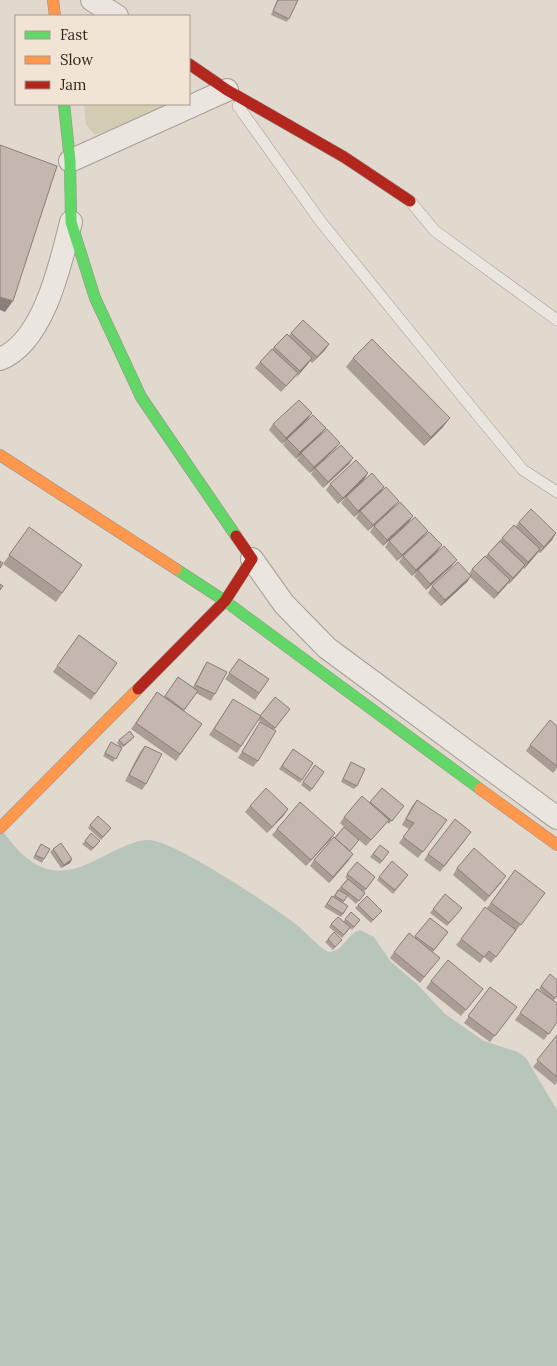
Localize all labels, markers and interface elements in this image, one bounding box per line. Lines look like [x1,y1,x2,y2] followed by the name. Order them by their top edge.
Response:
[15,15,190,105] legend
[60,25,88,44] text: Fast
[60,50,93,69] text: Slow
[59,75,87,94] text: Jam

